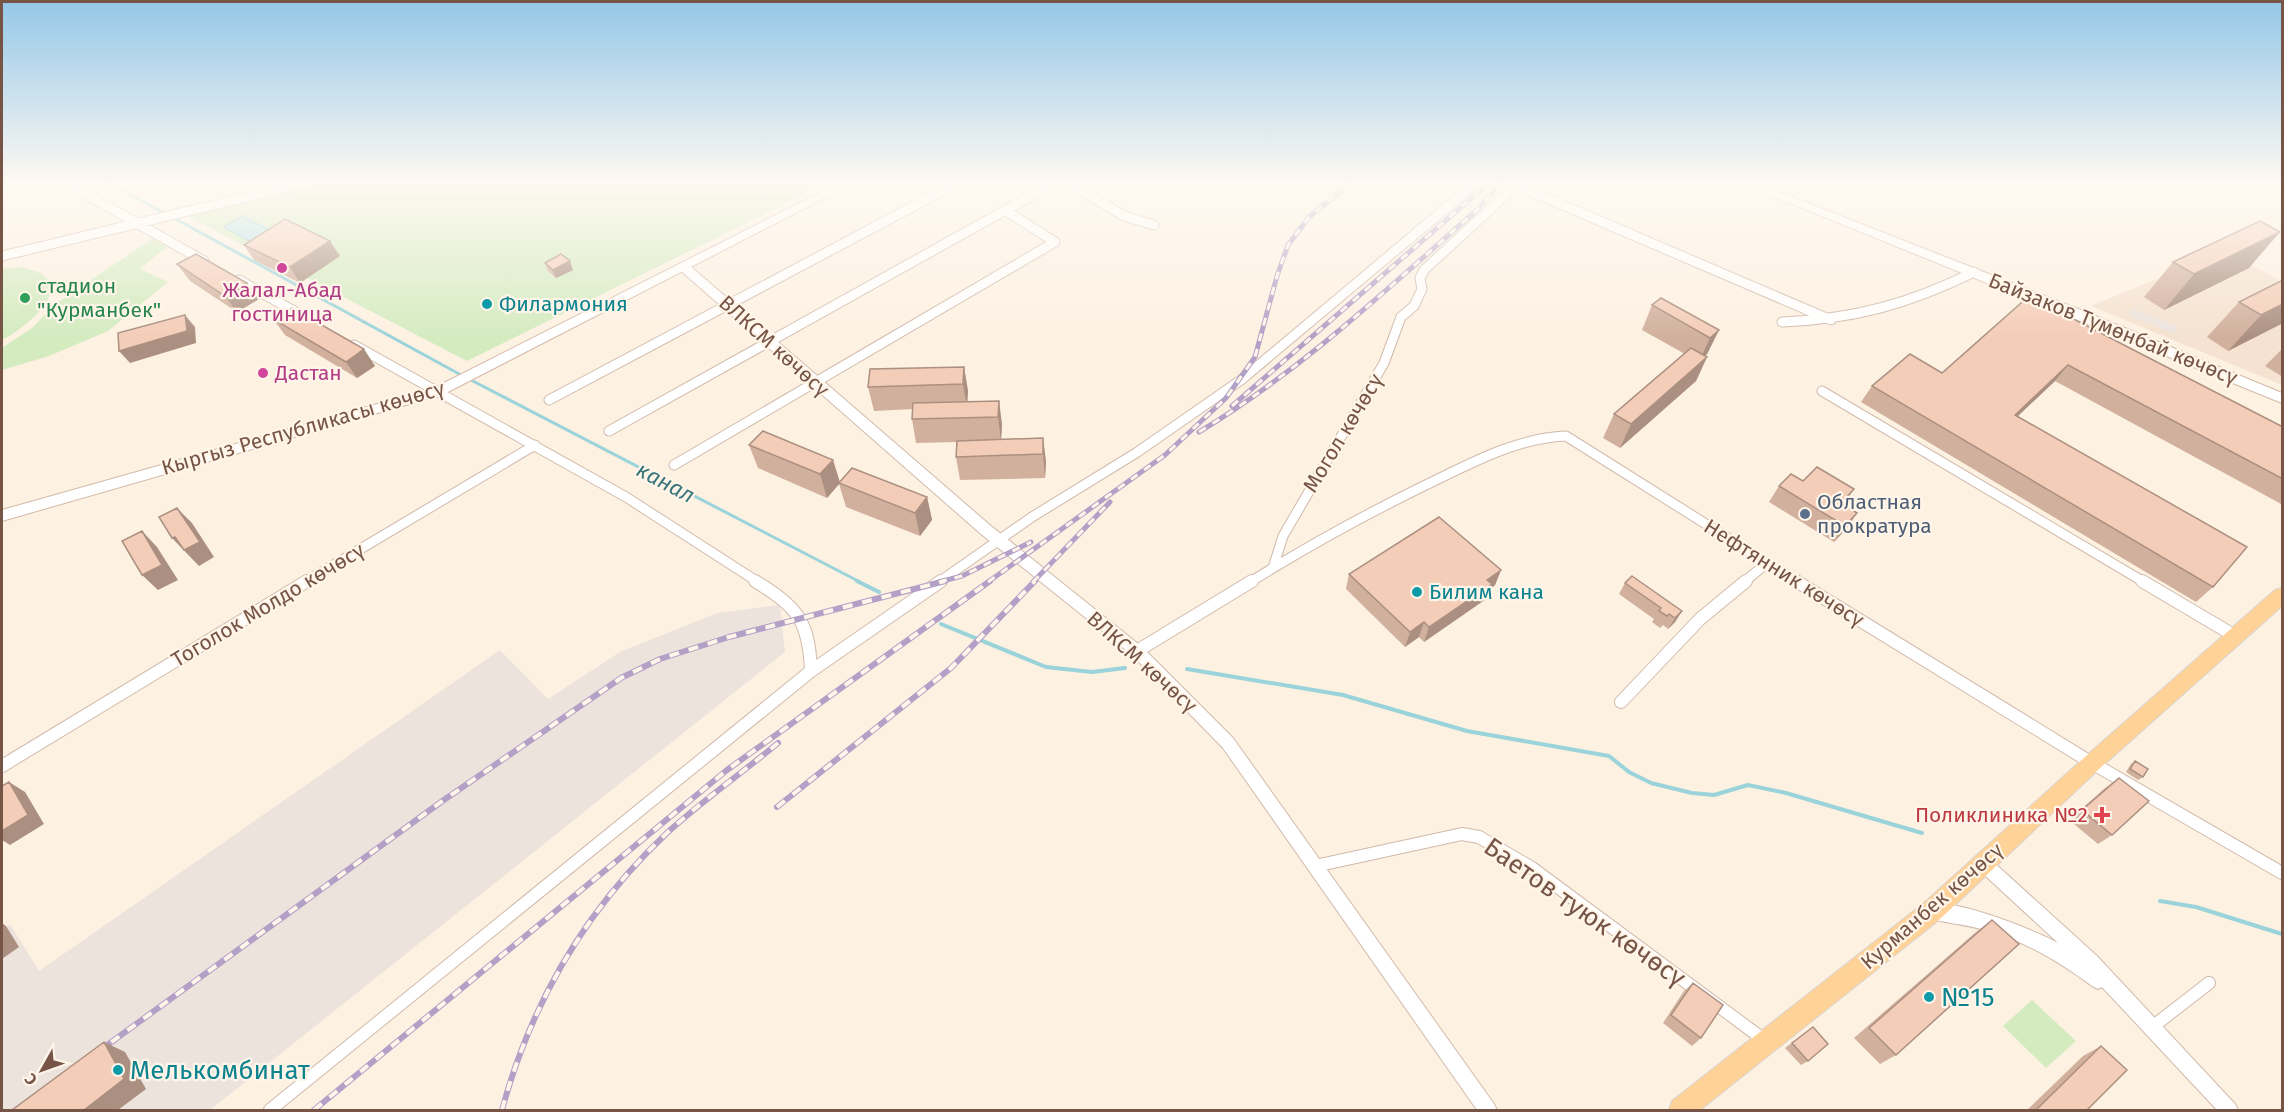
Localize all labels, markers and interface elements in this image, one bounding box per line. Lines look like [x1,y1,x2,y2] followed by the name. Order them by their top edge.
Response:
[275,261,289,275] marker: Жалал-Абад гостиница
[1985,267,2242,391] street label: Байзаков Түмөнбай көчөсү
[37,273,161,323] place label: стадион "Курманбек"
[222,277,342,327] place label: Жалал-Абад гостиница
[713,290,835,403] street label: ВЛКСМ көчөсү
[18,291,32,305] marker: стадион "Курманбек"
[499,291,628,317] place label: Филармония
[480,297,494,311] marker: Филармония
[274,360,342,386] place label: Дастан
[256,366,270,380] marker: Дастан
[1297,368,1389,497] street label: Могол көчөсү
[158,375,448,481] street label: Кыргыз Республикасы көчөсү
[632,456,699,509] water label: канал
[1817,489,1932,539] place label: Областная прократура
[1798,507,1812,521] marker: Областная прократура
[1699,513,1870,633] street label: Нефтянник көчөсү
[167,537,370,673] street label: Тоголок Молдо көчөсү
[1429,579,1544,605] place label: Билим кана
[1410,585,1424,599] marker: Билим кана
[1081,606,1203,719] street label: ВЛКСМ көчөсү
[1915,802,2088,828] place label: Поликлиника №2
[2093,806,2111,824] marker: Поликлиника №2
[1478,831,1692,994] street label: Баетов туюк көчөсү
[1855,837,2009,975] street label: Курманбек көчөсү
[1941,982,1994,1013] place label: №15
[1922,990,1936,1004] marker: №15
[12,1040,72,1100] north arrow
[130,1055,310,1086] place label: Мелькомбинат
[111,1063,125,1077] marker: Мелькомбинат
[20,1069,41,1089] text: С

